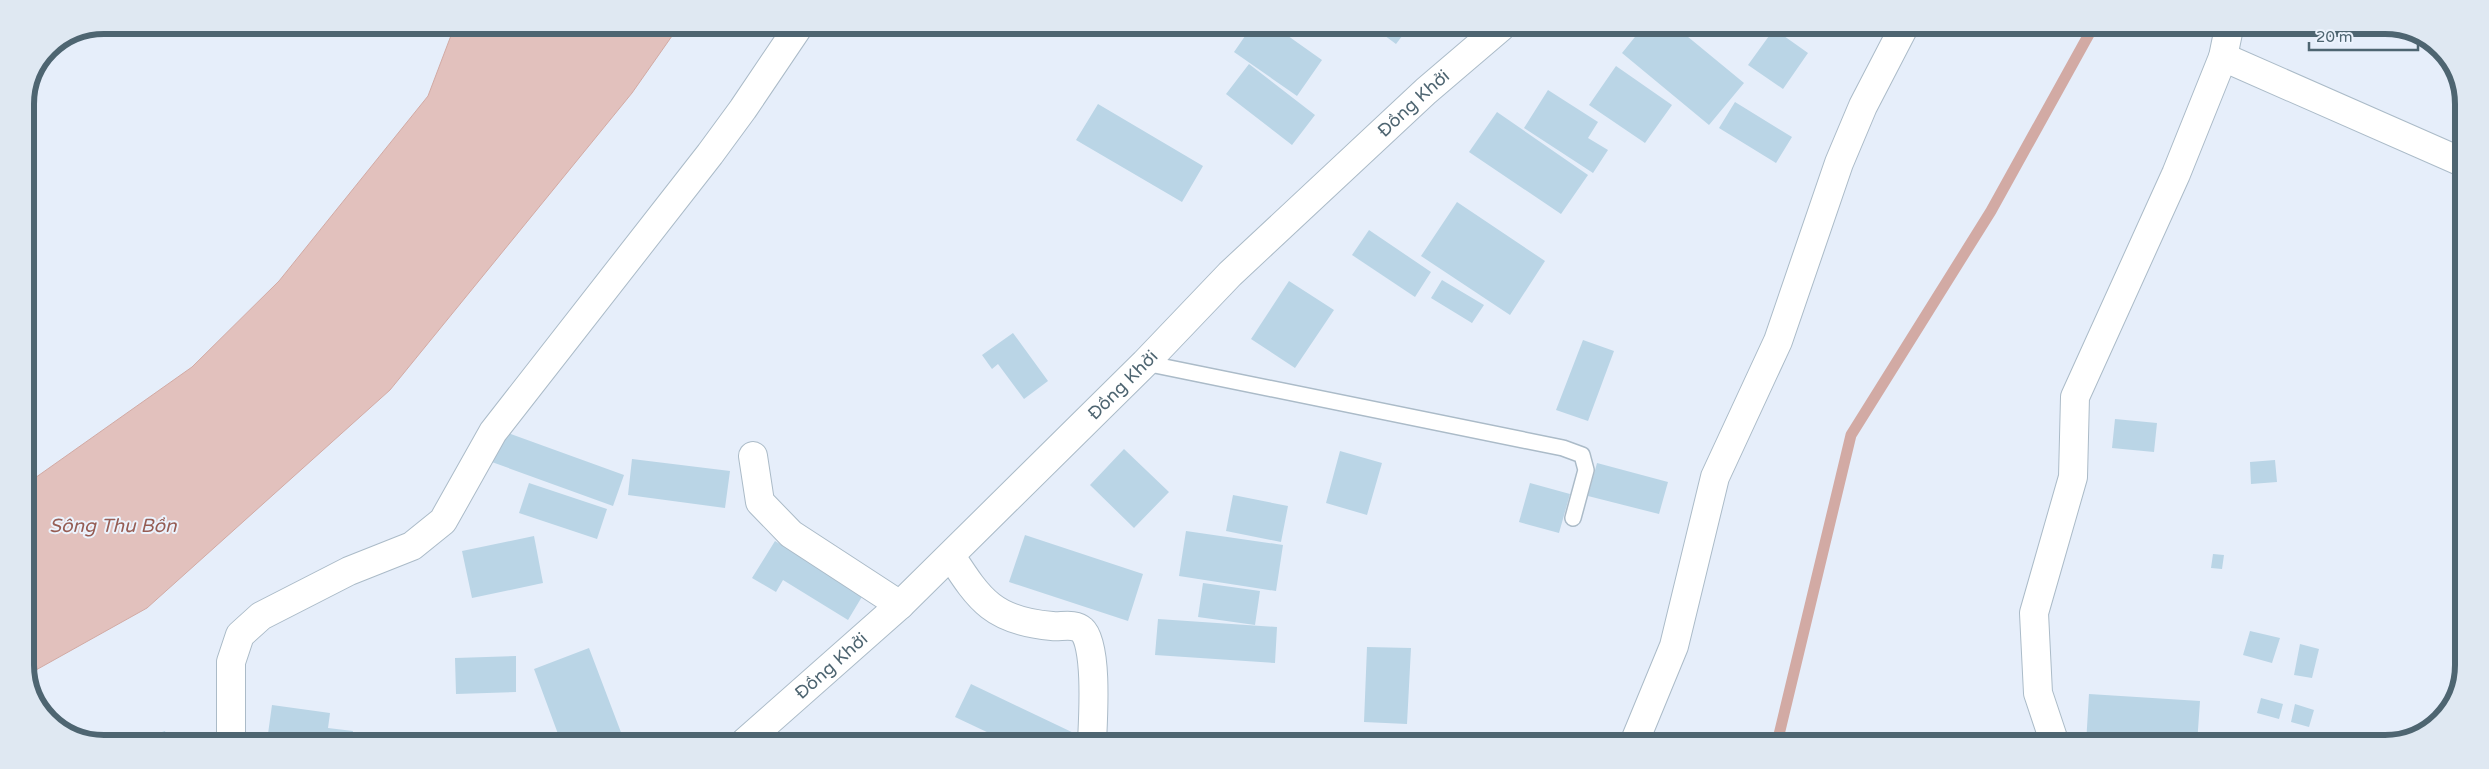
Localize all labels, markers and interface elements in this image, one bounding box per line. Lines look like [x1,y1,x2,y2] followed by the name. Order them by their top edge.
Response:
[2309,20,2418,52] scale bar
[2316,28,2353,46] text: 20 m
[1373,65,1454,142] street label: Đồng Khởi
[1083,346,1162,424] street label: Đồng Khởi
[49,515,177,537] water label: Sông Thu Bồn
[790,628,872,704] street label: Đồng Khởi

